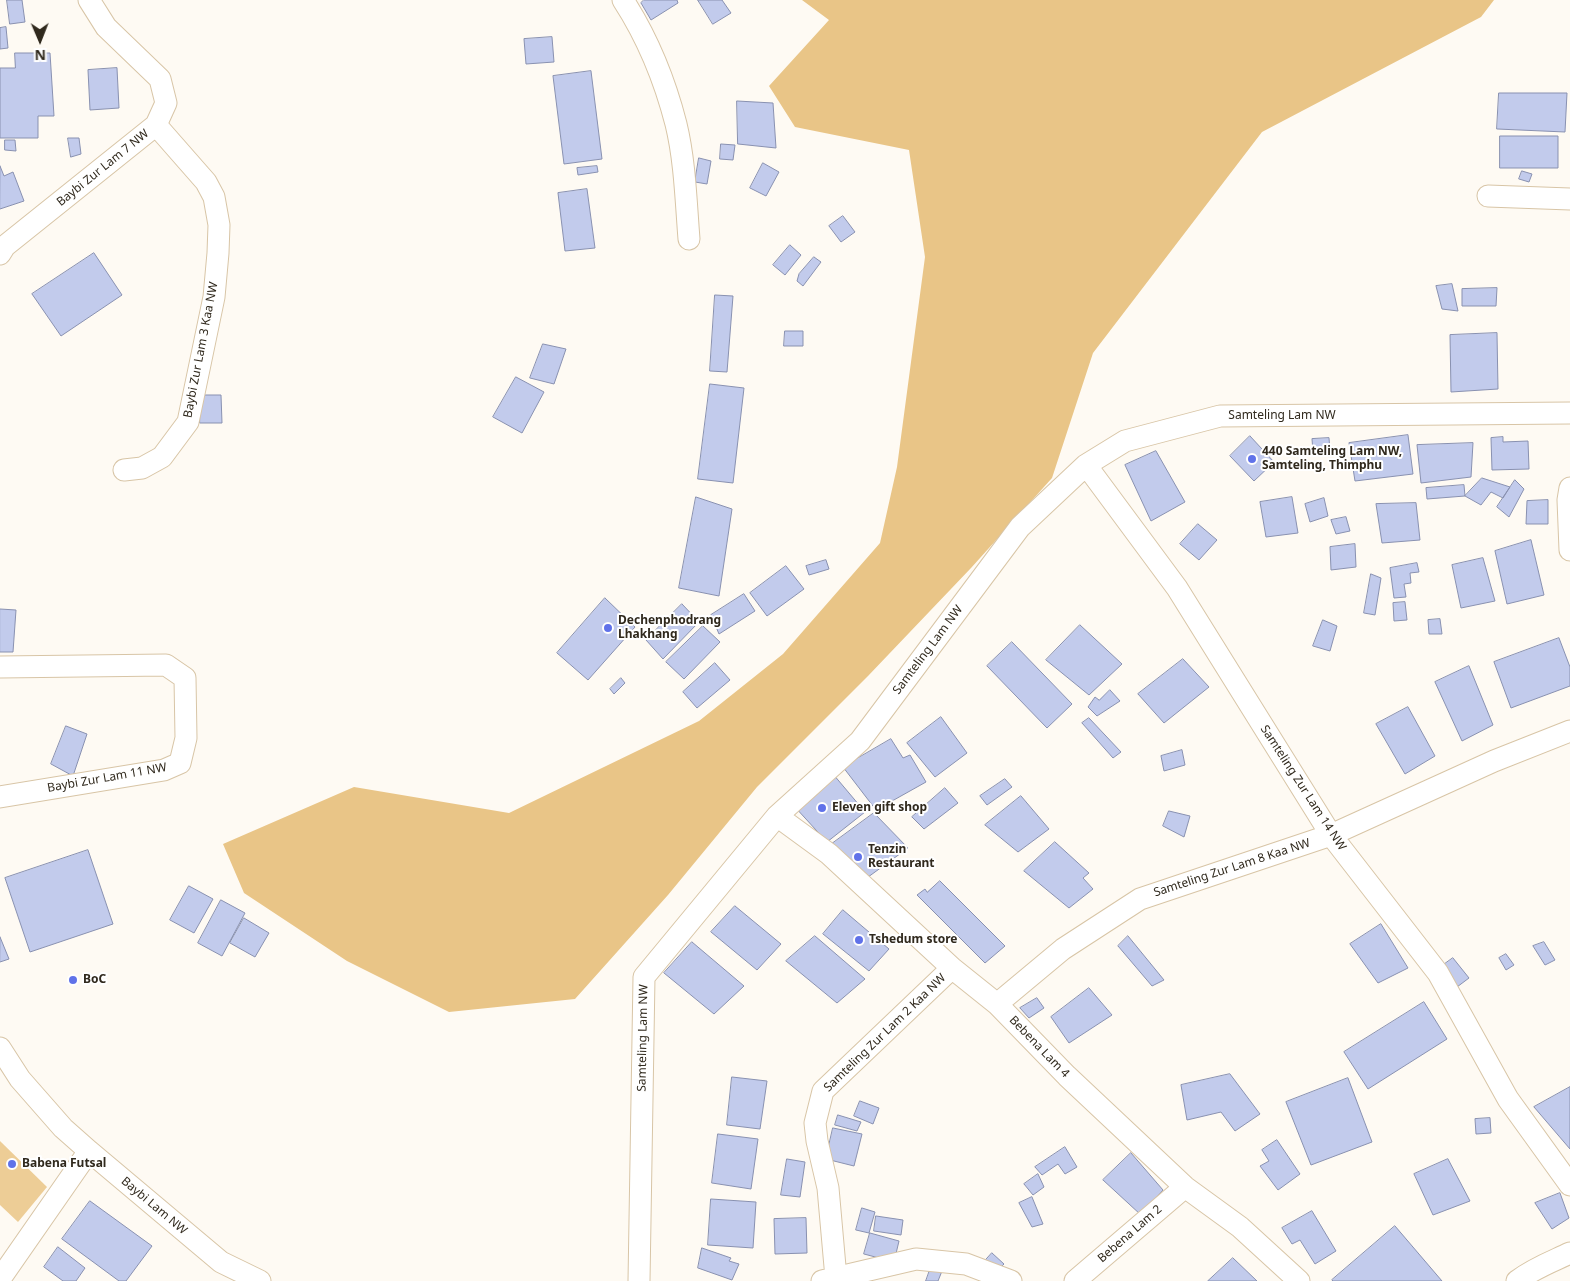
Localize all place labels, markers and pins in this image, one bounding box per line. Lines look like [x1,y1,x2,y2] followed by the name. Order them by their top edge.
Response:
[1262,445,1402,473] place label: 440 Samteling Lam NW, Samteling, Thimphu
[1246,453,1258,465] marker: 440 Samteling Lam NW, Samteling, Thimphu
[618,614,721,642] place label: Dechenphodrang Lhakhang
[602,622,614,634] marker: Dechenphodrang Lhakhang
[832,801,927,815] place label: Eleven gift shop
[816,802,828,814] marker: Eleven gift shop
[868,843,935,871] place label: Tenzin Restaurant
[852,851,864,863] marker: Tenzin Restaurant
[869,933,957,947] place label: Tshedum store
[853,934,865,946] marker: Tshedum store
[83,973,106,987] place label: BoC
[67,974,79,986] marker: BoC
[22,1157,106,1171] place label: Babena Futsal
[6,1158,18,1170] marker: Babena Futsal

